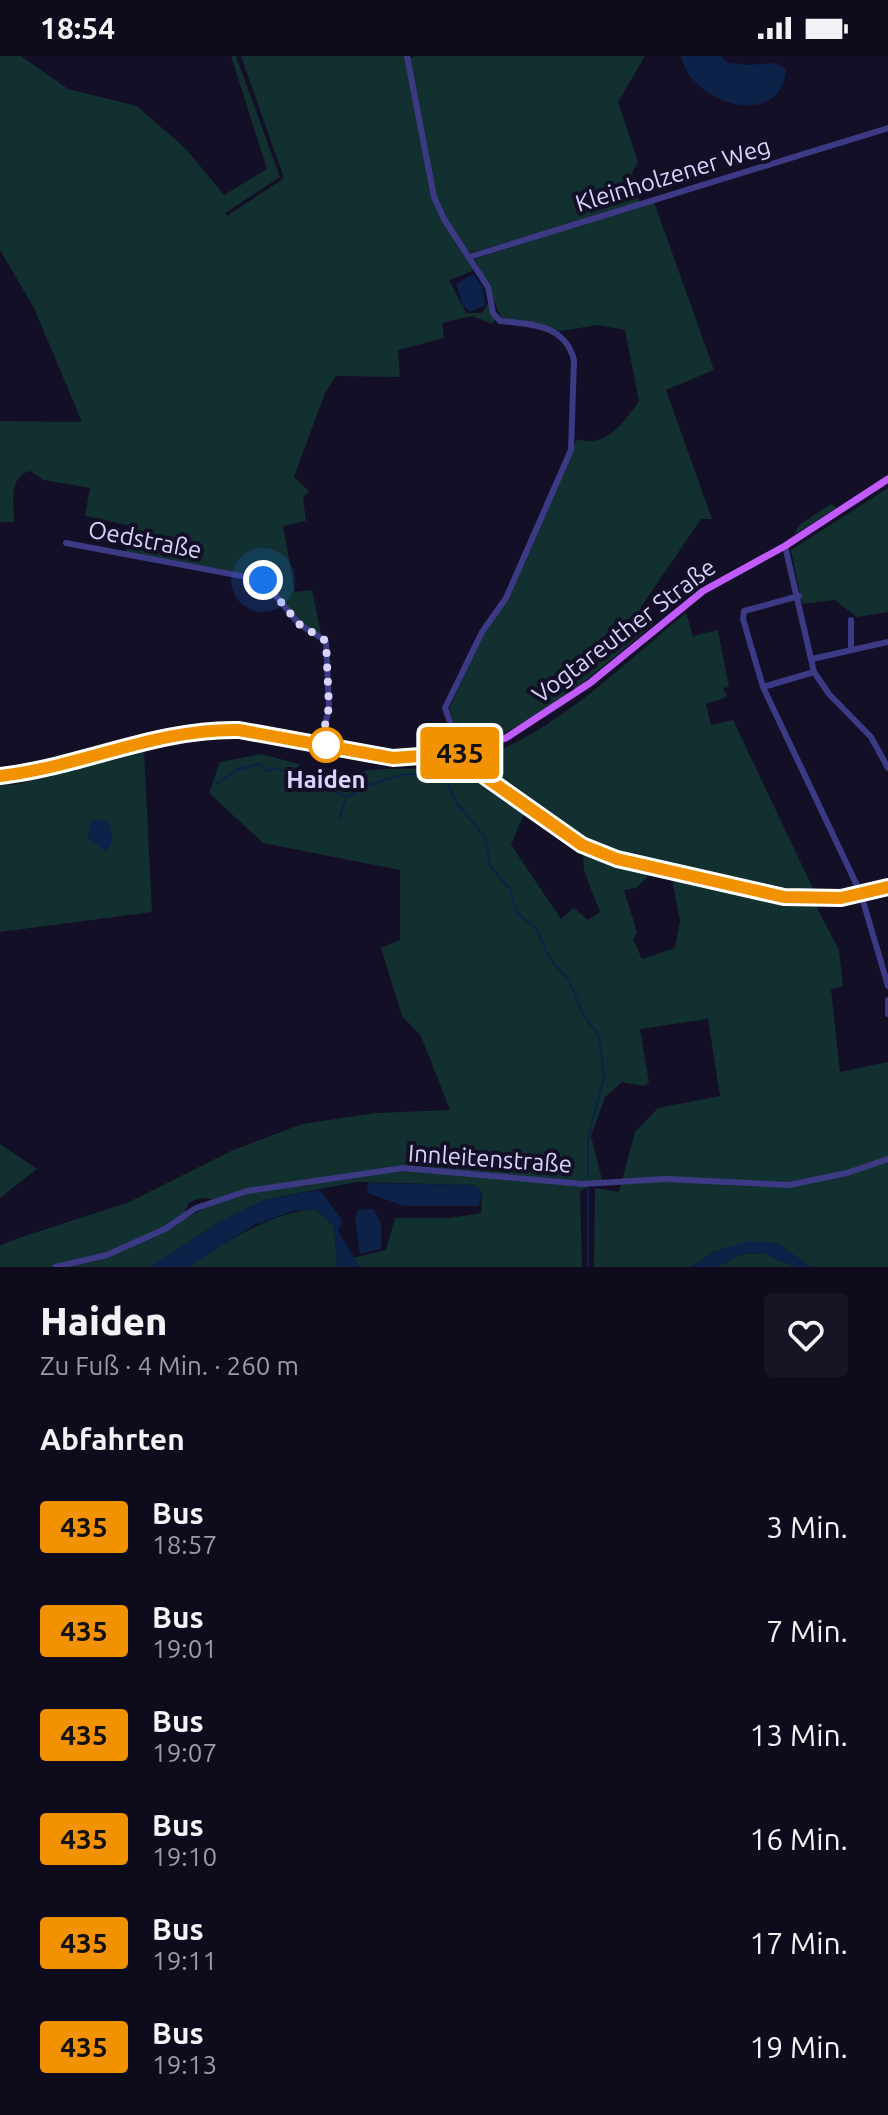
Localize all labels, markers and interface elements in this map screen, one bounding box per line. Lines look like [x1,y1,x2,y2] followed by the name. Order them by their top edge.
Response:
[40,11,115,45] text: 18:54
[572,132,774,217] street label: Kleinholzener Weg
[86,515,204,564] street label: Oedstraße
[527,553,721,708] street label: Vogtareuther Straße
[243,560,283,600] your location
[414,727,506,779] line badge: 435
[309,728,343,762] marker: Haiden
[436,737,484,768] text: 435
[286,766,366,793] place label: Haiden
[407,1139,573,1178] street label: Innleitenstraße
[764,1293,848,1377] button: heart
[40,1300,167,1342] text: Haiden
[40,1351,299,1380] text: Zu Fuß · 4 Min. · 260 m
[40,1422,185,1456] text: Abfahrten
[152,1496,204,1530] text: Bus
[766,1510,848,1544] text: 3 Min.
[60,1511,108,1542] text: 435
[152,1530,217,1559] text: 18:57
[152,1600,204,1634] text: Bus
[766,1614,848,1648] text: 7 Min.
[60,1615,108,1646] text: 435
[152,1634,217,1663] text: 19:01
[152,1704,204,1738] text: Bus
[749,1718,848,1752] text: 13 Min.
[60,1719,108,1750] text: 435
[152,1738,217,1767] text: 19:07
[152,1808,204,1842] text: Bus
[749,1822,848,1856] text: 16 Min.
[60,1823,108,1854] text: 435
[152,1842,217,1871] text: 19:10
[152,1912,204,1946] text: Bus
[749,1926,848,1960] text: 17 Min.
[60,1927,108,1958] text: 435
[152,1946,217,1975] text: 19:11
[152,2016,204,2050] text: Bus
[749,2030,848,2064] text: 19 Min.
[60,2031,108,2062] text: 435
[152,2050,217,2079] text: 19:13

